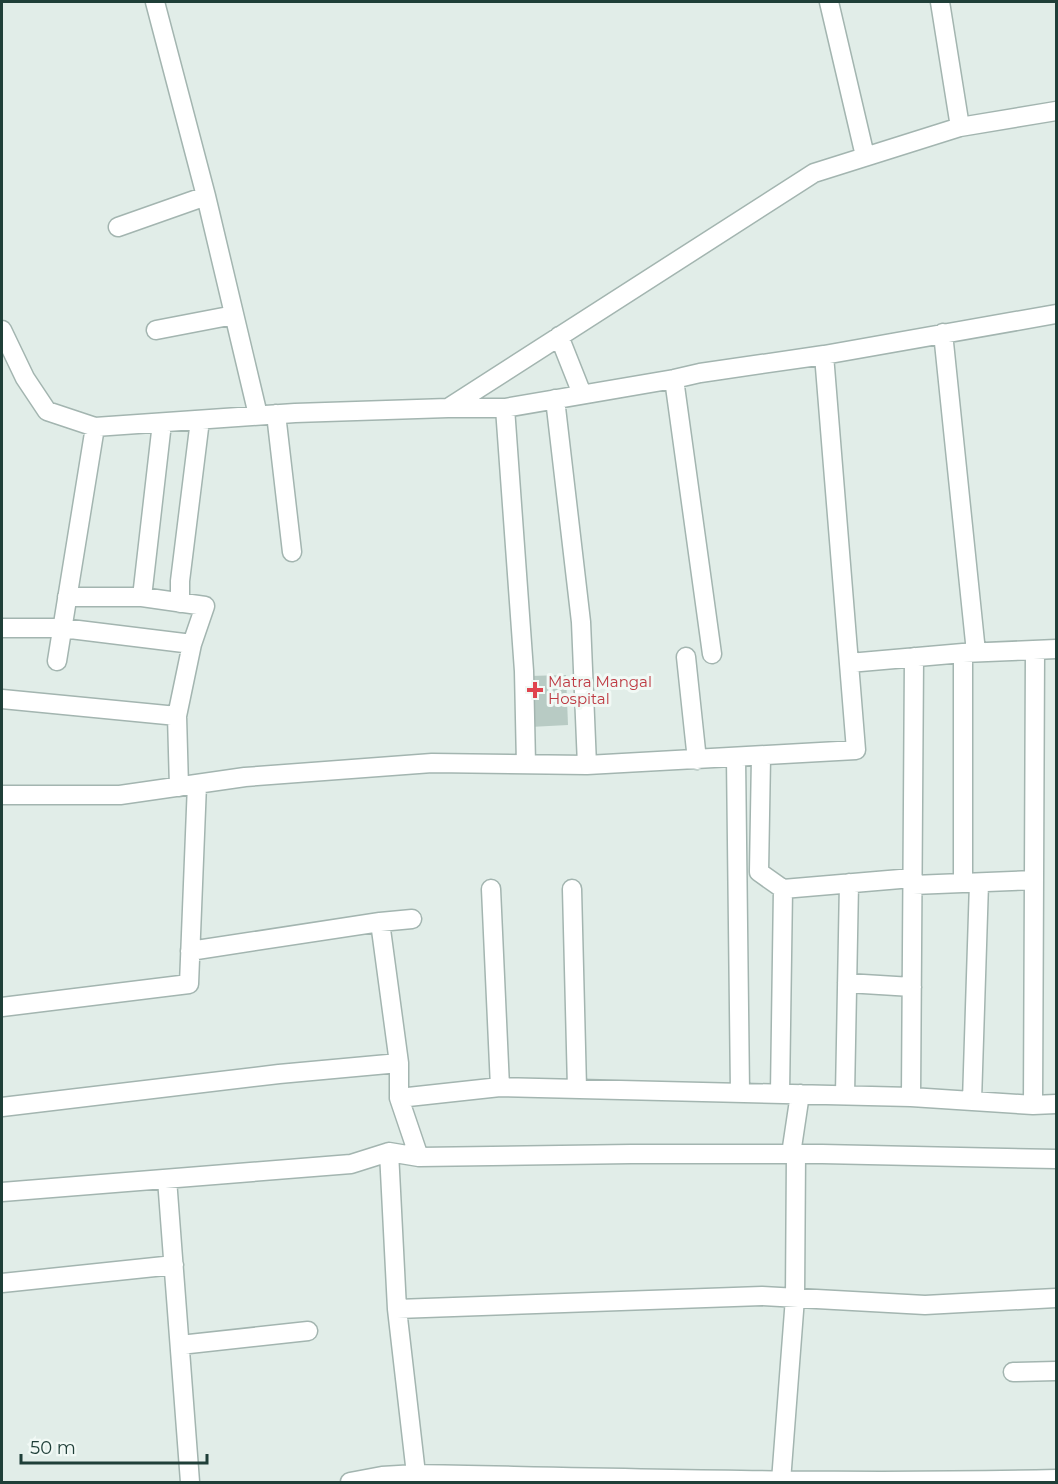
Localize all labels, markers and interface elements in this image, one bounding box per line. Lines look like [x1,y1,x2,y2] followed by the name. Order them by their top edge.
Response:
[548,672,652,708] place label: Matra Mangal Hospital
[526,681,544,699] marker: Matra Mangal Hospital
[21,1427,207,1465] scale bar
[30,1437,76,1459] text: 50 m

